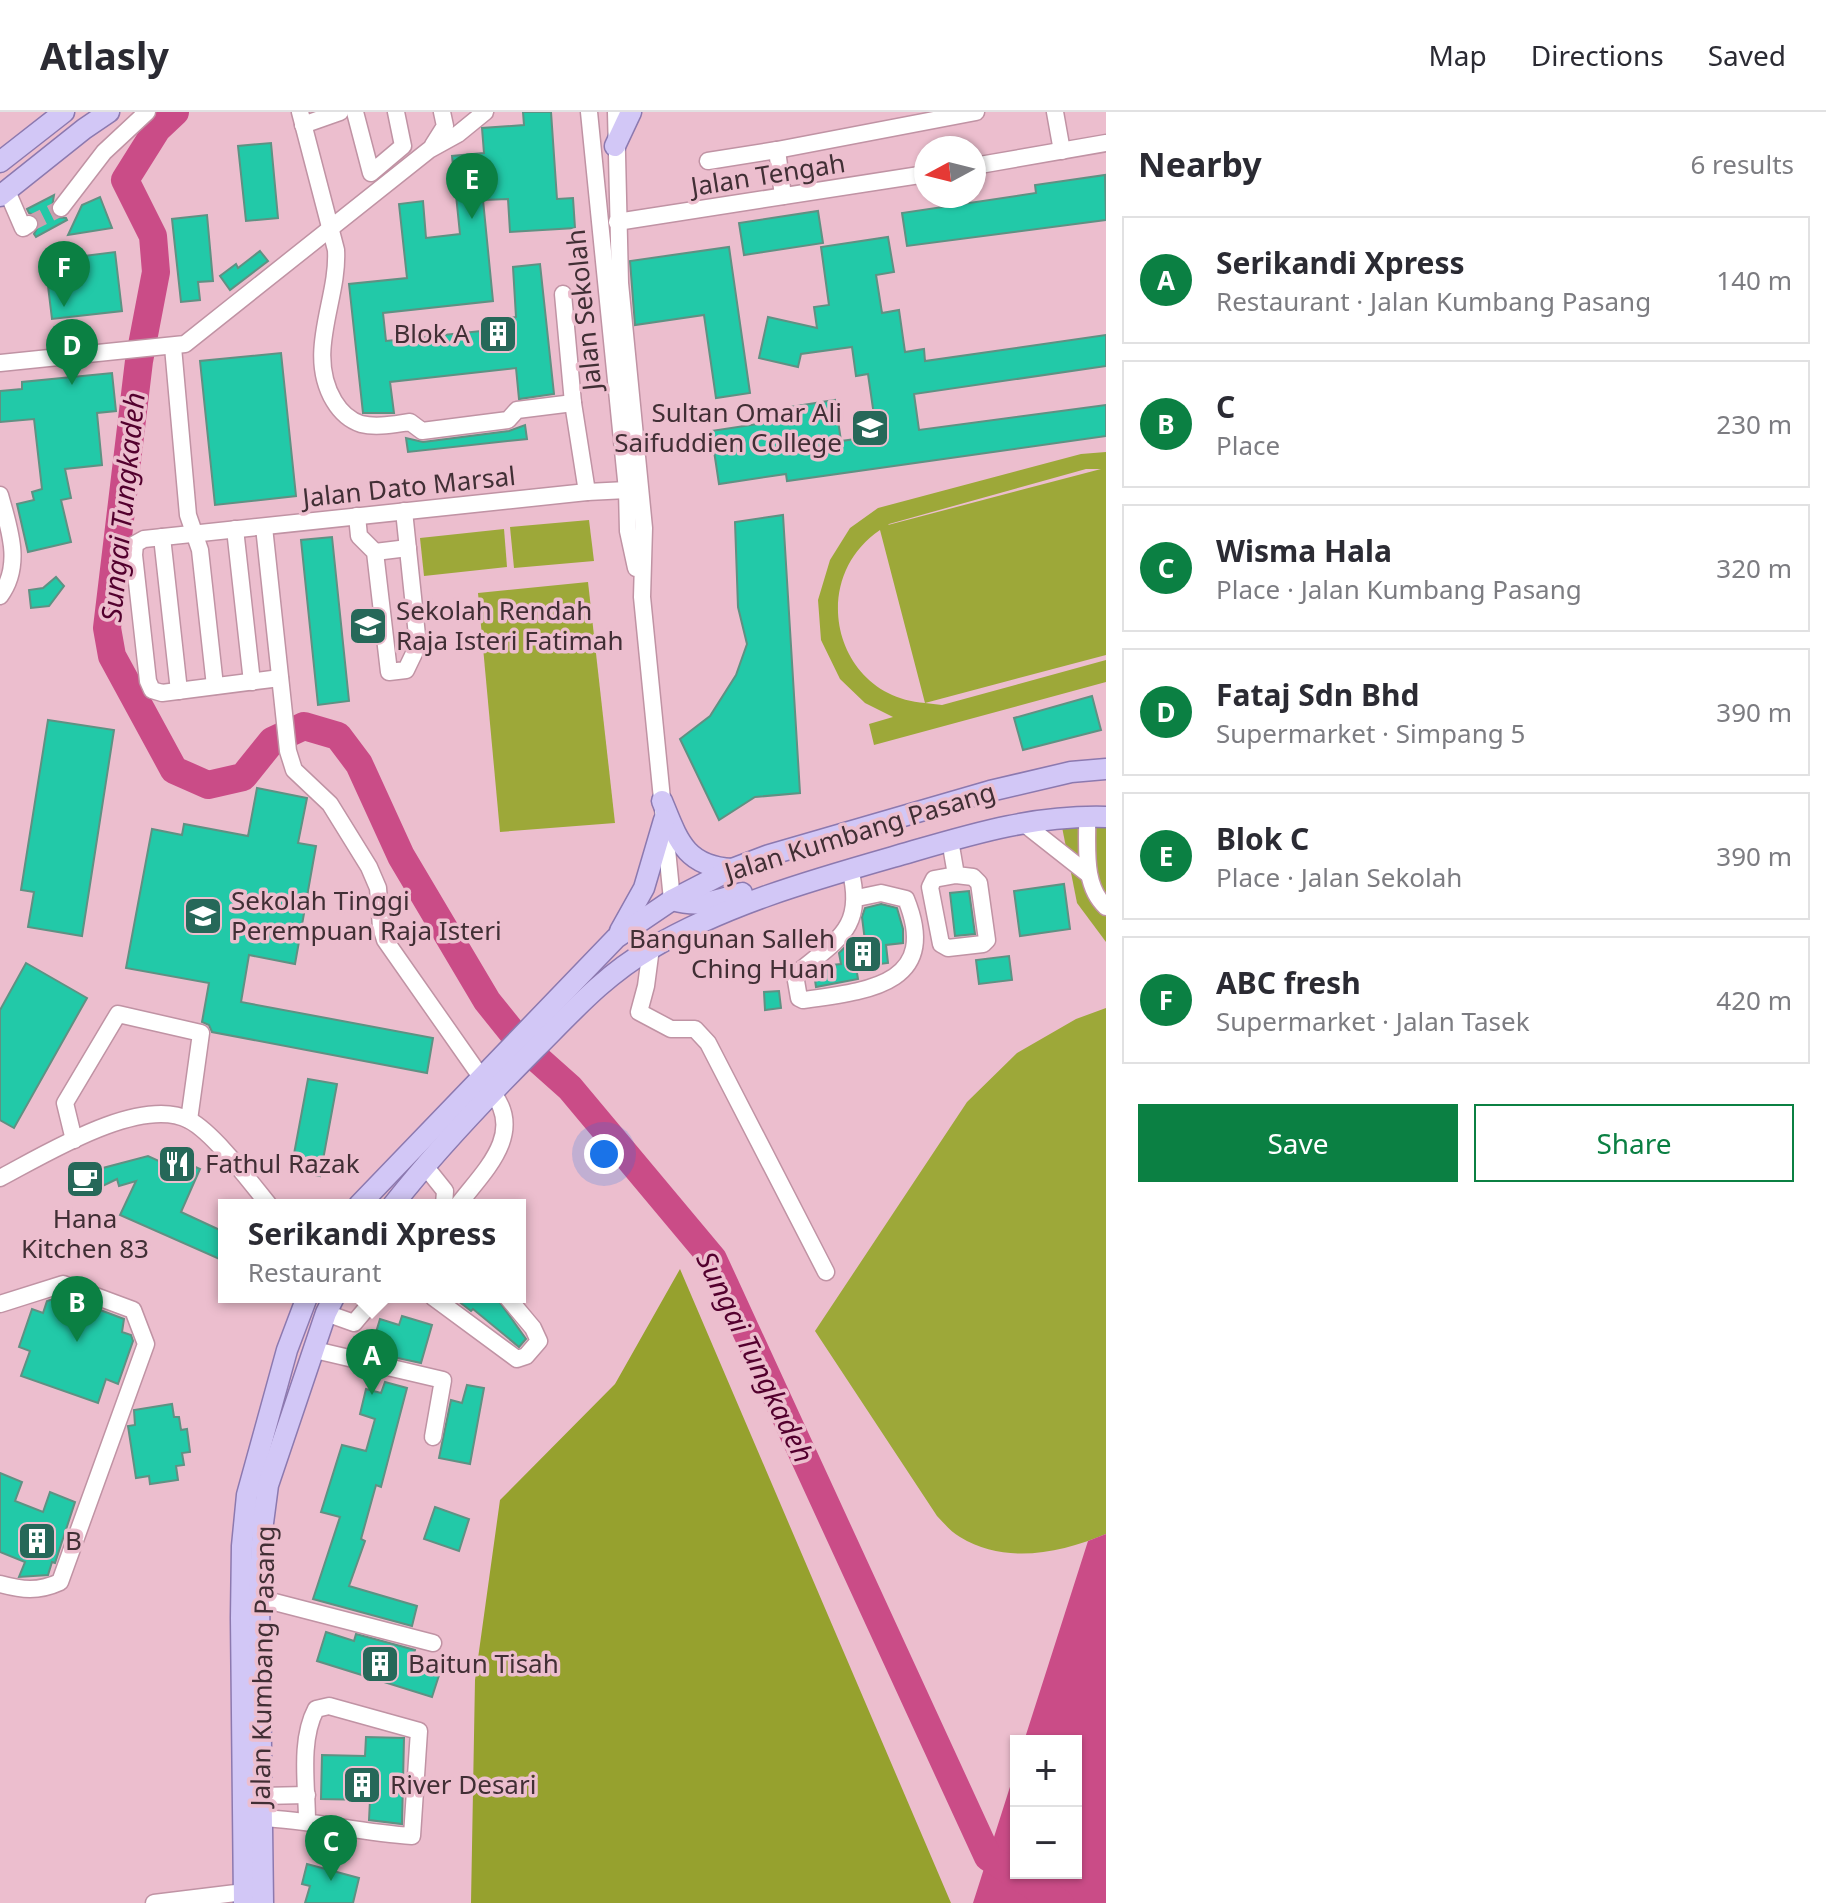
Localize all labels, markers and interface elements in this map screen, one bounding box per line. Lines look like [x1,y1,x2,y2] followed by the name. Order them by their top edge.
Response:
[40,29,169,81] text: Atlasly
[1428,36,1487,74] text: Map
[1531,36,1664,74] text: Directions
[1708,36,1786,74] text: Saved
[914,136,986,208] north arrow
[1138,141,1262,187] text: Nearby
[685,144,848,204] street label: Jalan Tengah
[1690,146,1794,182] text: 6 results
[446,153,498,219] pin: E
[557,228,610,395] street label: Jalan Sekolah
[38,241,90,307] pin: F
[1216,242,1465,283] text: Serikandi Xpress
[1157,262,1175,298] text: A
[1716,262,1792,298] text: 140 m
[1216,283,1651,319] text: Restaurant · Jalan Kumbang Pasang
[477,313,519,355] building icon: Blok A
[393,315,470,351] place label: Blok A
[46,319,98,385] pin: D
[1216,386,1235,427] text: C
[91,390,153,624] water label: Sungai Tungkadeh
[614,394,842,460] place label: Sultan Omar Ali Saifuddien College
[1157,406,1175,442] text: B
[1716,406,1792,442] text: 230 m
[849,407,891,449] school or university icon: Sultan Omar Ali Saifuddien College
[1216,427,1280,463] text: Place
[298,457,517,515] street label: Jalan Dato Marsal
[1216,530,1392,571] text: Wisma Hala
[1158,550,1174,586] text: C
[1716,550,1792,586] text: 320 m
[1216,571,1582,607] text: Place · Jalan Kumbang Pasang
[396,592,623,658] place label: Sekolah Rendah Raja Isteri Fatimah
[347,605,389,647] school or university icon: Sekolah Rendah Raja Isteri Fatimah
[1216,674,1419,715] text: Fataj Sdn Bhd
[1156,694,1176,730] text: D
[1716,694,1792,730] text: 390 m
[1216,715,1525,751] text: Supermarket · Simpang 5
[717,773,999,890] street label: Jalan Kumbang Pasang
[1216,818,1309,859] text: Blok C
[1159,838,1173,874] text: E
[1716,838,1792,874] text: 390 m
[1216,859,1462,895] text: Place · Jalan Sekolah
[231,882,502,948] place label: Sekolah Tinggi Perempuan Raja Isteri
[182,895,224,937] school or university icon: Sekolah Tinggi Perempuan Raja Isteri
[629,920,835,986] place label: Bangunan Salleh Ching Huan
[842,933,884,975] building icon: Bangunan Salleh Ching Huan
[1216,962,1361,1003] text: ABC fresh
[1159,982,1173,1018] text: F
[1716,982,1792,1018] text: 420 m
[1216,1003,1530,1039] text: Supermarket · Jalan Tasek
[1138,1104,1458,1182] button: Save
[1474,1104,1794,1182] button: Share
[584,1134,624,1174] your location
[156,1143,198,1185] restaurant icon: Fathul Razak
[205,1145,360,1181] place label: Fathul Razak
[64,1158,106,1200] cafe icon: Hana Kitchen 83
[218,1199,526,1303] popup
[21,1200,149,1266] place label: Hana Kitchen 83
[248,1213,496,1254] text: Serikandi Xpress
[688,1245,824,1469] water label: Sungai Tungkadeh
[248,1254,381,1290] text: Restaurant
[51,1276,103,1342] pin: B
[346,1329,398,1395] pin: A
[16,1520,58,1562] building icon: B
[65,1522,82,1558] place label: B
[241,1525,282,1810] street label: Jalan Kumbang Pasang
[359,1643,401,1685] building icon: Baitun Tisah
[408,1645,559,1681] place label: Baitun Tisah
[1010,1735,1082,1879] map controls
[1010,1735,1082,1807] button: +
[341,1764,383,1806] building icon: River Desari
[390,1766,536,1802] place label: River Desari
[1010,1807,1082,1879] button: −
[305,1815,357,1881] pin: C

